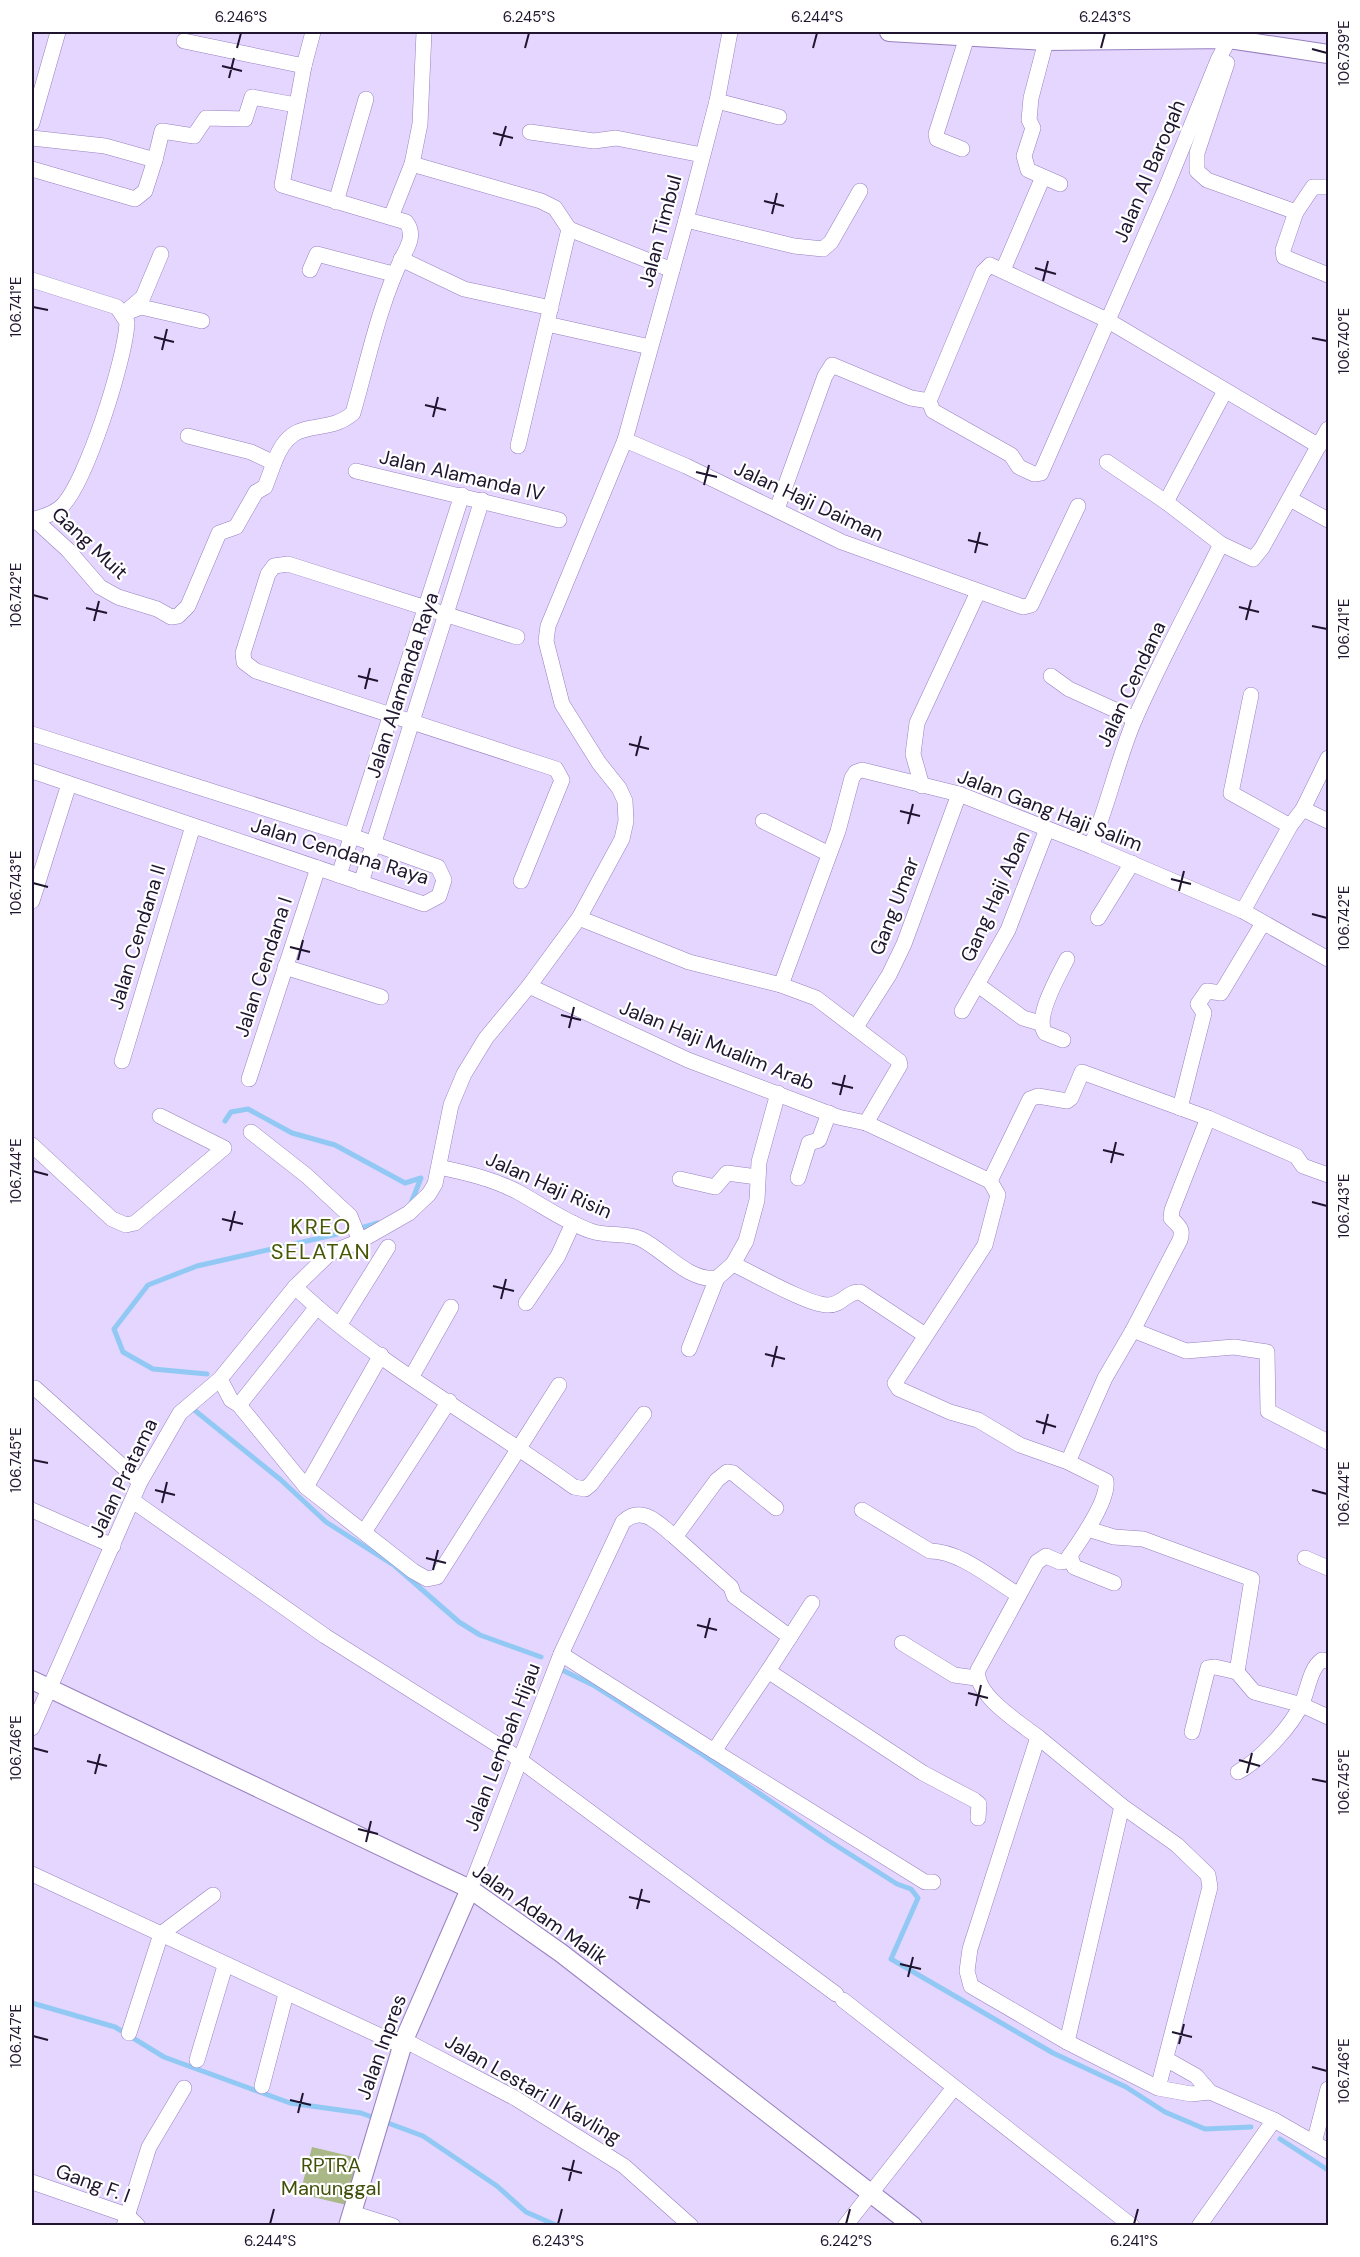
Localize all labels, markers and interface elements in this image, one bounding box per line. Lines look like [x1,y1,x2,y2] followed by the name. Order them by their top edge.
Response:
[215,7,268,27] text: 6.246°S
[503,7,555,27] text: 6.245°S
[791,7,843,27] text: 6.244°S
[1079,7,1131,27] text: 6.243°S
[1334,20,1354,86] text: 106.739°E
[1107,96,1191,246] street label: Jalan Al Baroqah
[633,172,687,290] street label: Jalan Timbul
[6,277,26,337] text: 106.741°E
[1334,308,1354,374] text: 106.740°E
[377,443,547,507] street label: Jalan Alamanda IV
[730,455,888,547] street label: Jalan Haji Daiman
[46,501,134,585] street label: Gang Muit
[6,563,26,627] text: 106.742°E
[360,589,444,781] street label: Jalan Alamanda Raya
[1334,599,1354,659] text: 106.741°E
[1090,617,1172,751] street label: Jalan Cendana
[954,763,1146,857] street label: Jalan Gang Haji Salim
[248,812,432,890] street label: Jalan Cendana Raya
[954,826,1036,966] street label: Gang Haji Aban
[6,850,26,916] text: 106.743°E
[863,853,925,959] street label: Gang Umar
[103,861,171,1013] street label: Jalan Cendana II
[1334,886,1354,950] text: 106.742°E
[228,894,298,1040] street label: Jalan Cendana I
[616,994,818,1096] street label: Jalan Haji Mualim Arab
[6,1138,26,1204] text: 106.744°E
[482,1146,616,1224] street label: Jalan Haji Risin
[1334,1173,1354,1239] text: 106.743°E
[271,1212,371,1266] district label: KREO SELATAN
[83,1414,163,1542] street label: Jalan Pratama
[6,1427,26,1493] text: 106.745°E
[1334,1461,1354,1527] text: 106.744°E
[458,1659,546,1835] street label: Jalan Lembah Hijau
[6,1715,26,1781] text: 106.746°E
[1334,1749,1354,1815] text: 106.745°E
[467,1858,613,1970] street label: Jalan Adam Malik
[350,1991,412,2103] street label: Jalan Inpres
[6,2004,26,2068] text: 106.747°E
[440,2028,626,2150] street label: Jalan Lestari II Kavling
[1334,2038,1354,2104] text: 106.746°E
[281,2152,381,2201] park label: RPTRA Manunggal
[52,2158,134,2208] street label: Gang F. I
[244,2231,296,2251] text: 6.244°S
[532,2231,584,2251] text: 6.243°S
[820,2231,872,2251] text: 6.242°S
[1110,2231,1158,2251] text: 6.241°S

